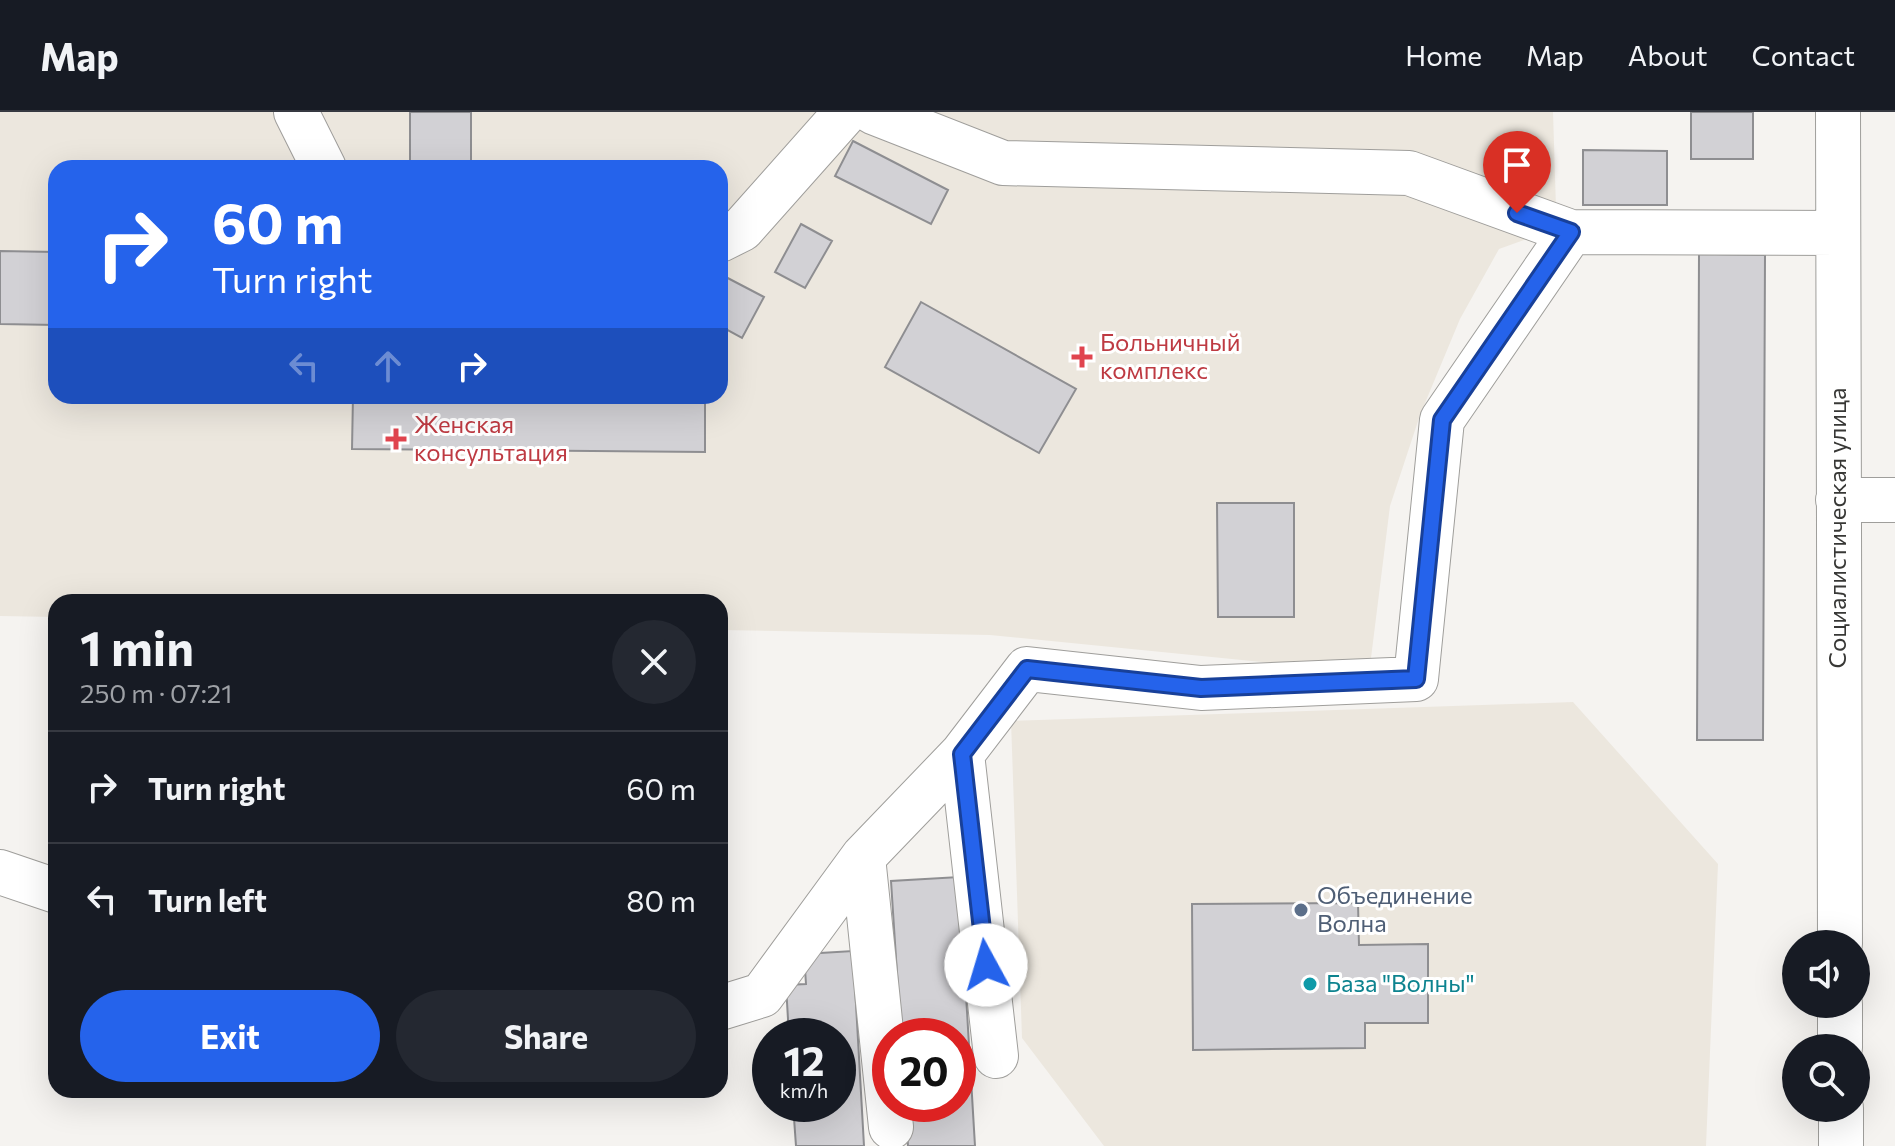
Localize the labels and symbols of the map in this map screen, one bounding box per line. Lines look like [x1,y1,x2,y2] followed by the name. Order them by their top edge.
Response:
[1483,131,1551,213] pin
[1100,327,1240,384] place label: Больничный комплекс
[1071,346,1093,368] marker: Больничный комплекс
[1822,388,1851,668] street label: Социалистическая улица
[414,409,568,466] place label: Женская консультация
[385,428,407,450] marker: Женская консультация
[1317,880,1473,937] place label: Объединение Волна
[1292,901,1310,919] marker: Объединение Волна
[944,923,1028,1007] position arrow
[1326,968,1475,997] place label: База "Волны"
[1301,975,1319,993] marker: База "Волны"
[872,1018,976,1122] speed limit sign: 20

